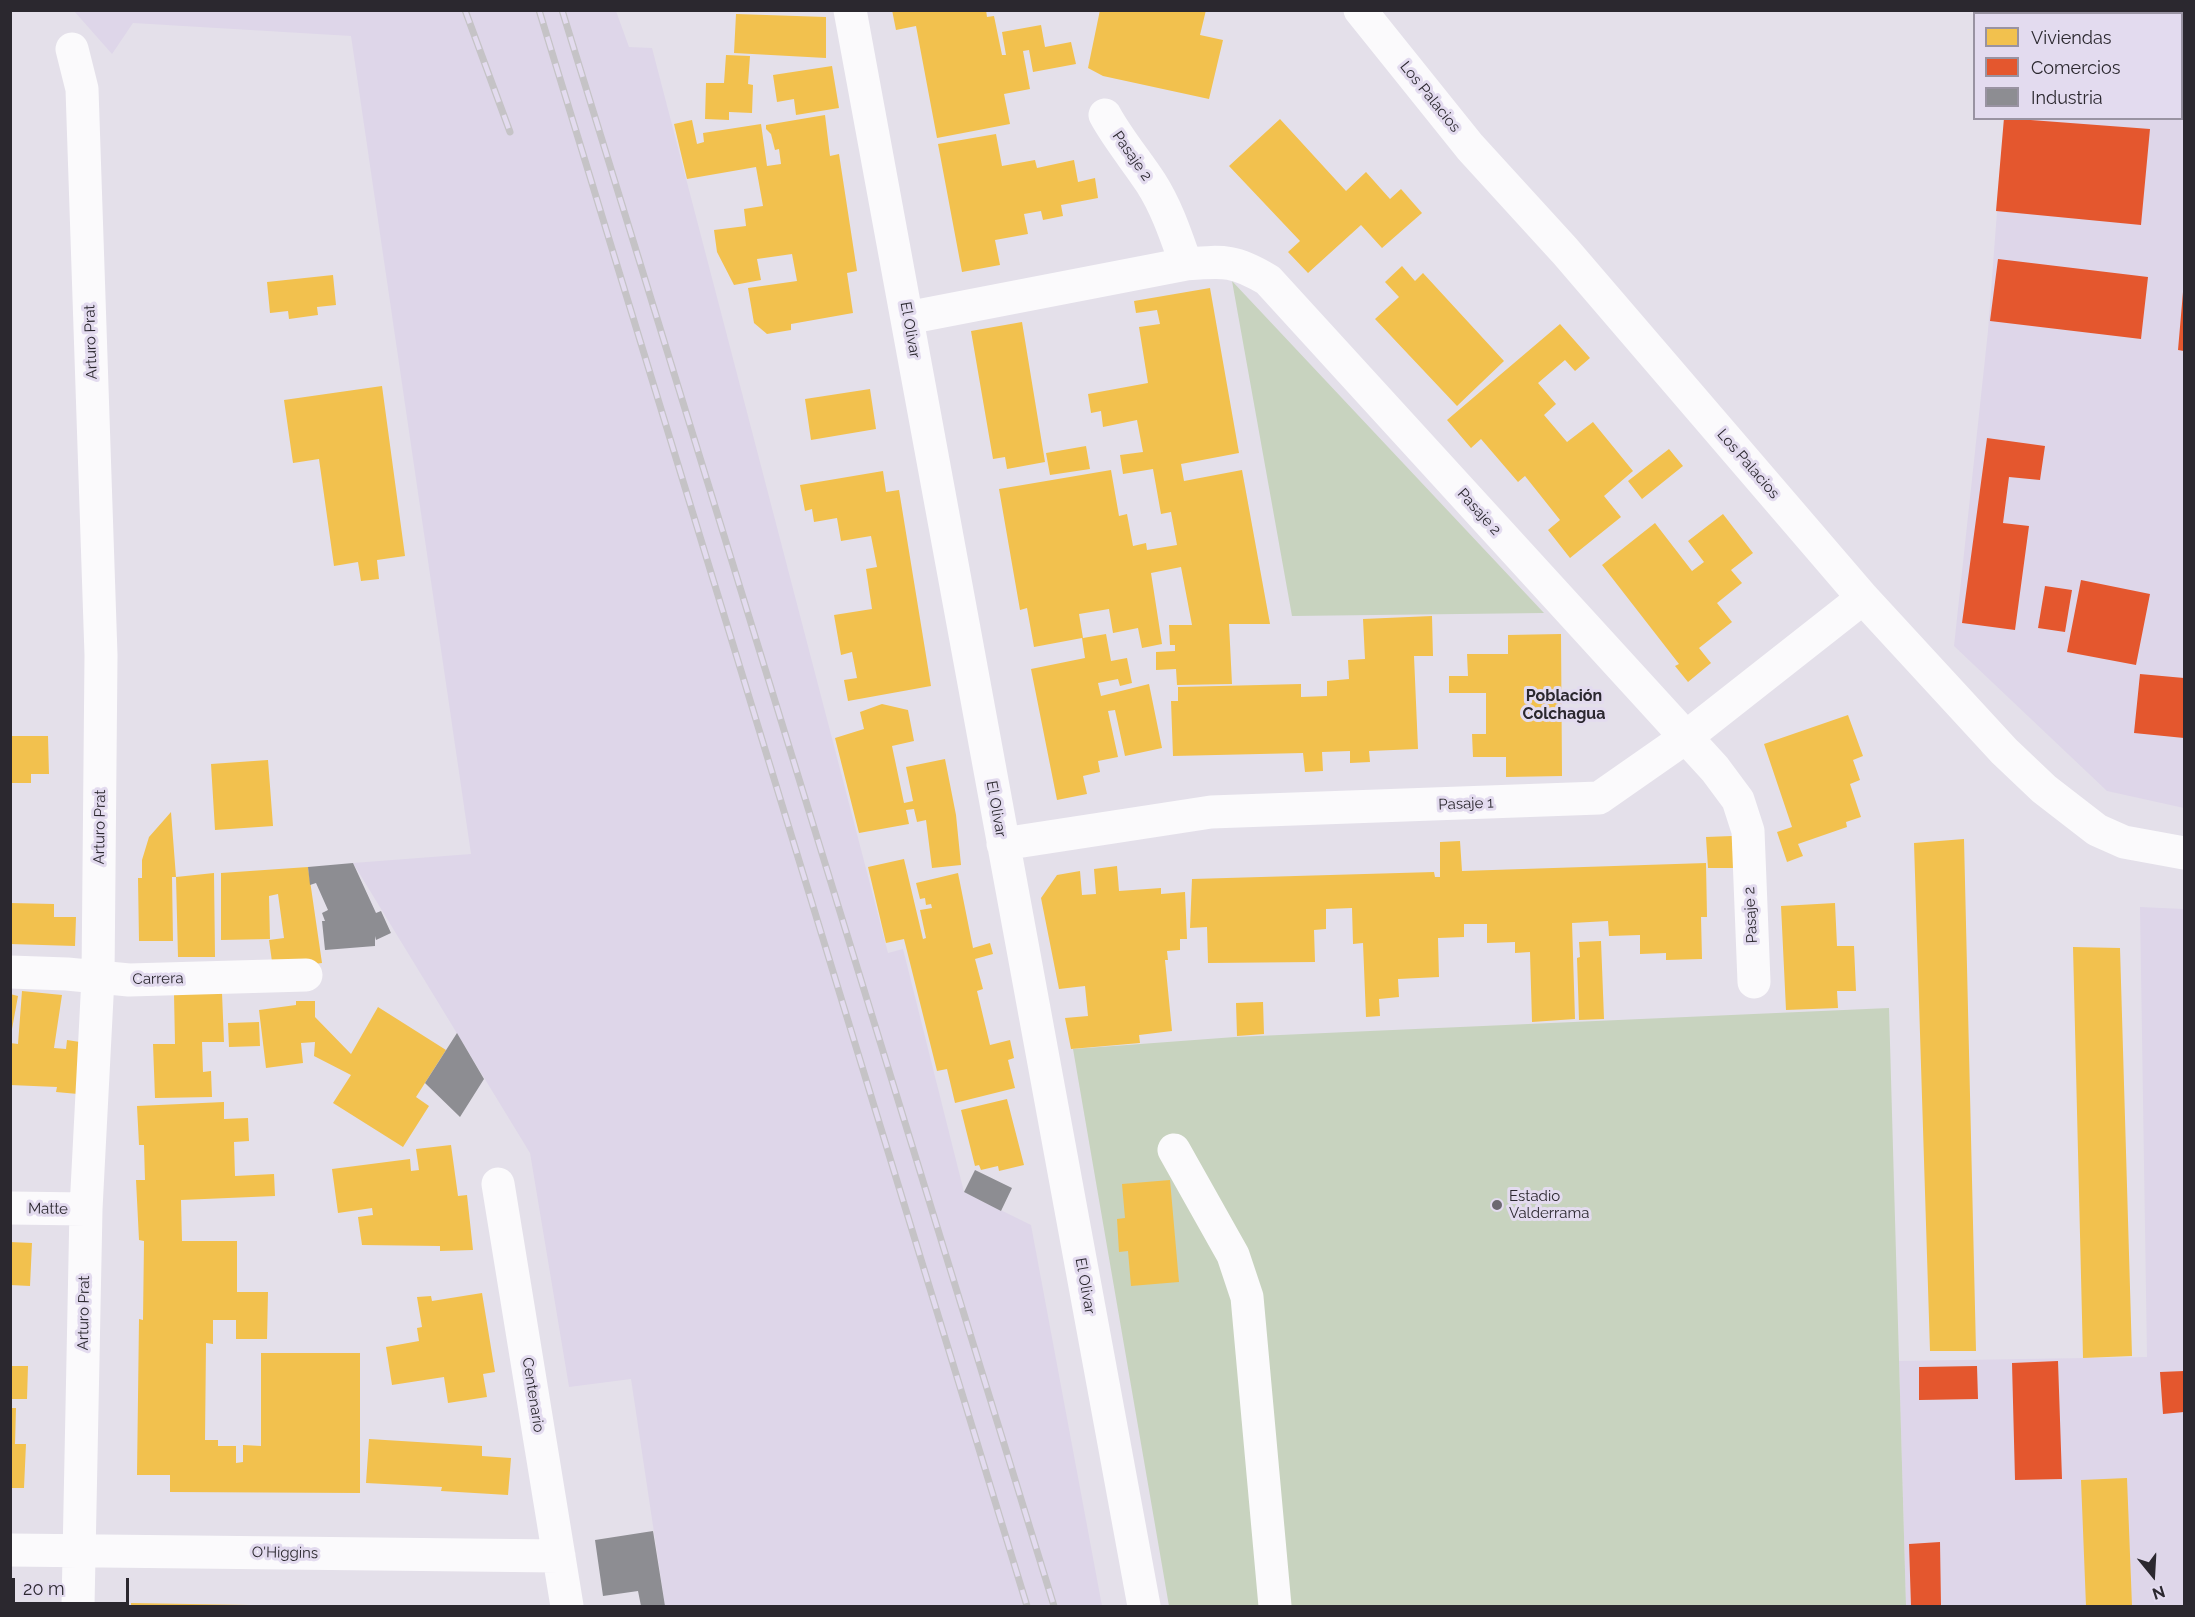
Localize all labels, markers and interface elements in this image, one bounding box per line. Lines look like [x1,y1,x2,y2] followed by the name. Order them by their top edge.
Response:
[1973,12,2183,120] legend
[2031,27,2111,48] text: Viviendas
[2031,57,2120,78] text: Comercios
[1396,58,1464,136] street label: Los Palacios
[2031,87,2103,108] text: Industria
[1108,128,1156,184] street label: Pasaje 2
[896,300,924,360] street label: El Olivar
[81,304,101,380] street label: Arturo Prat
[1713,426,1783,502] street label: Los Palacios
[1453,485,1505,539] street label: Pasaje 2
[1523,686,1605,724] district label: Población Colchagua
[982,779,1010,839] street label: El Olivar
[90,789,110,865] street label: Arturo Prat
[1438,794,1494,814] street label: Pasaje 1
[1741,886,1761,944] street label: Pasaje 2
[132,970,184,988] street label: Carrera
[1509,1187,1589,1222] place label: Estadio Valderrama
[1490,1198,1504,1212] marker: Estadio Valderrama
[28,1200,68,1218] street label: Matte
[1071,1256,1099,1316] street label: El Olivar
[74,1275,94,1351] street label: Arturo Prat
[518,1356,548,1434] street label: Centenario
[252,1543,318,1563] street label: O'Higgins
[2123,1545,2183,1605] north arrow
[15,1566,132,1604] scale bar
[23,1578,65,1599] text: 20 m
[2150,1582,2167,1604] text: N

